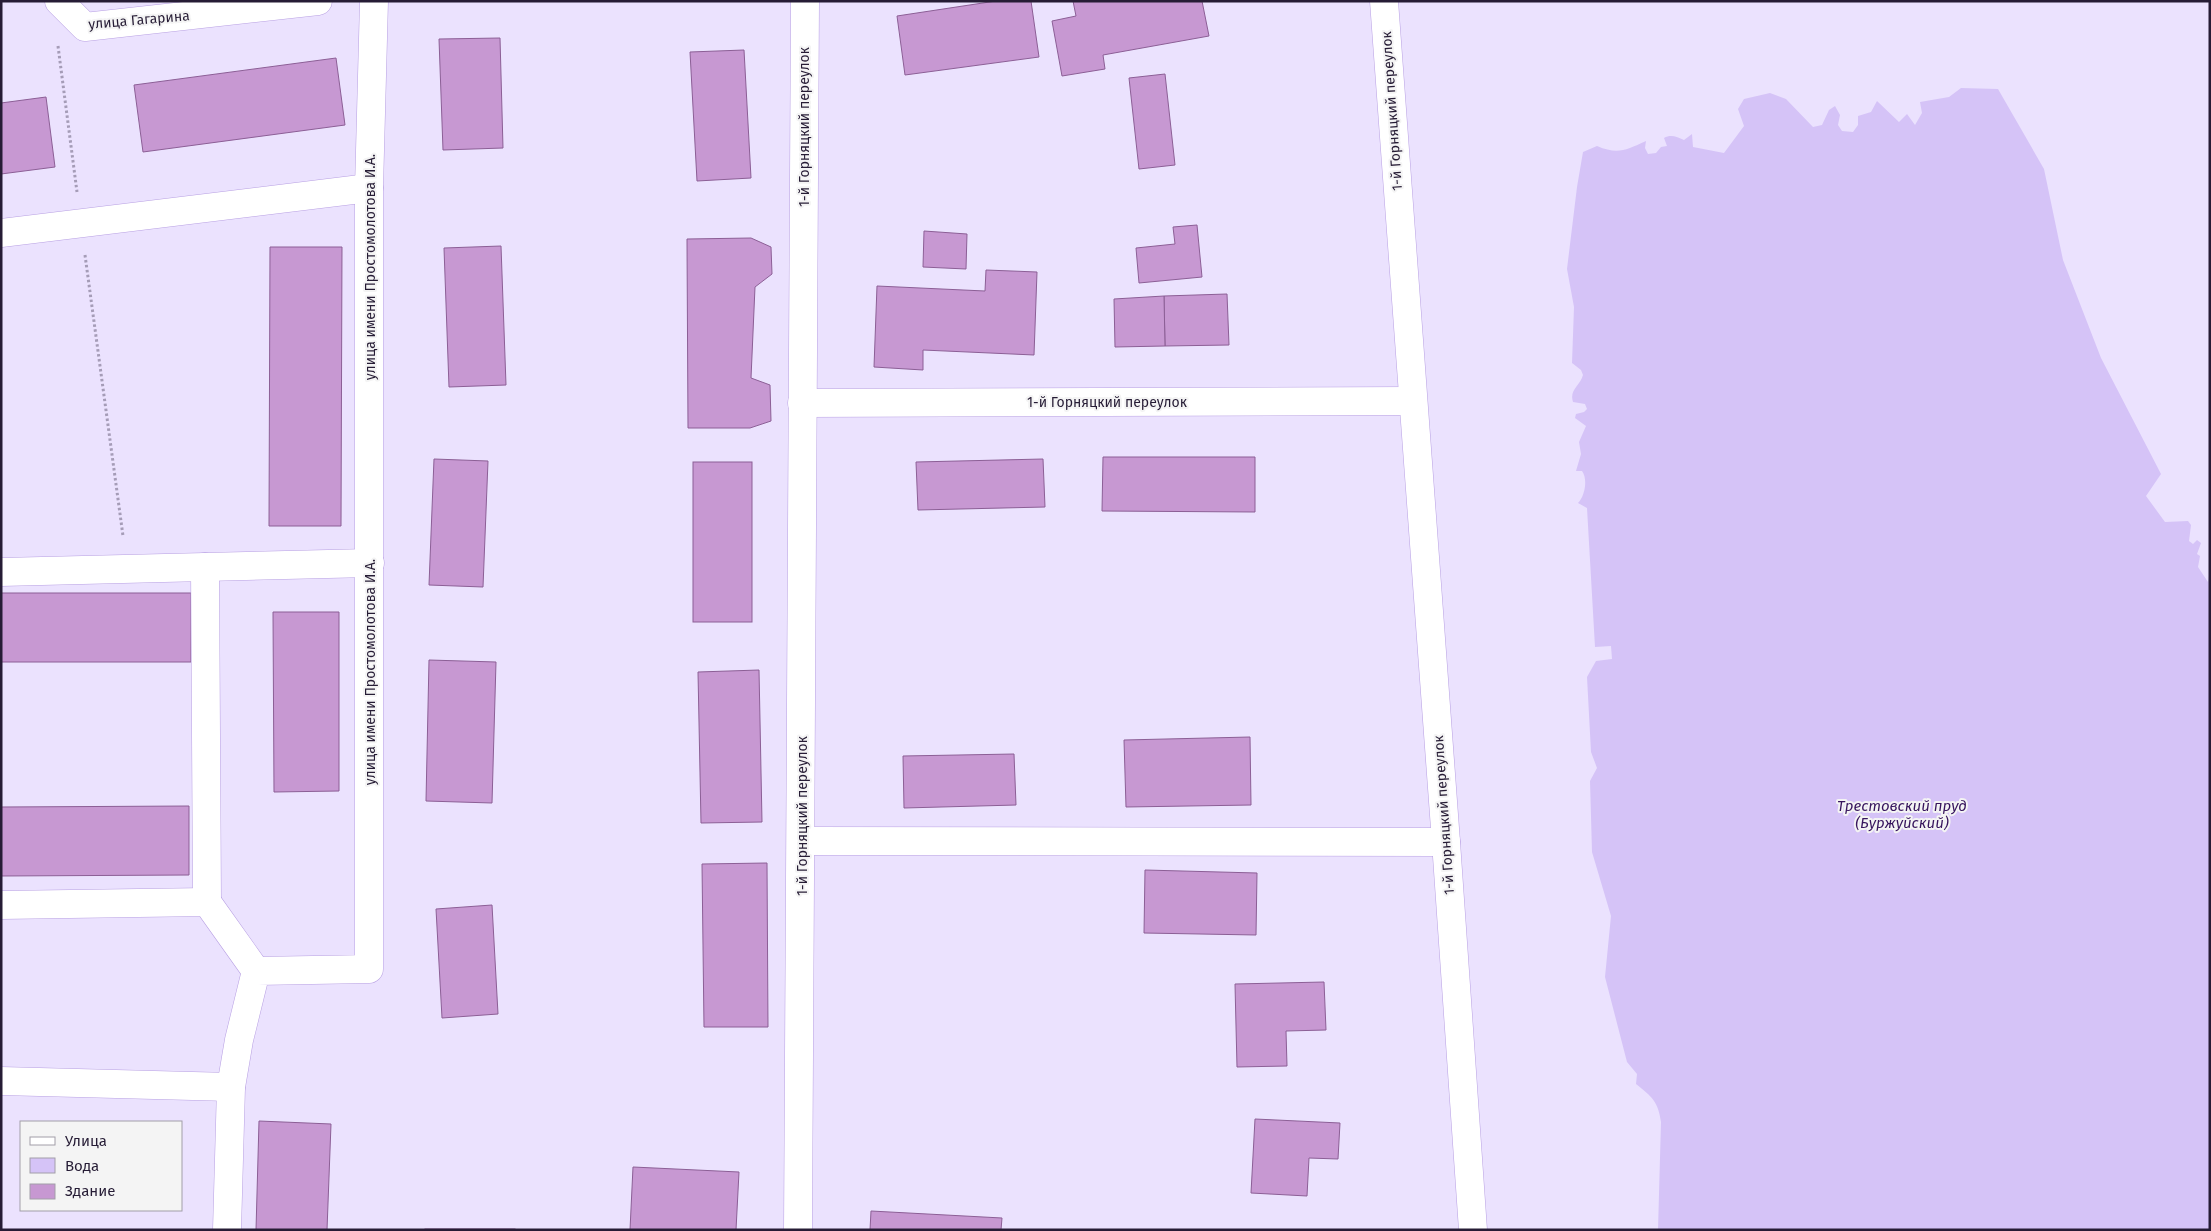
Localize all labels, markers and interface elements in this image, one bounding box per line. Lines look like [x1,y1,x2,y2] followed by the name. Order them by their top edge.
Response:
[88,7,190,33] street label: улица Гагарина
[1378,30,1406,191] street label: 1-й Горняцкий переулок
[796,46,813,207] street label: 1-й Горняцкий переулок
[362,154,379,380] street label: улица имени Простомолотова И.А.
[1027,394,1188,411] street label: 1-й Горняцкий переулок
[362,559,379,785] street label: улица имени Простомолотова И.А.
[1430,734,1458,895] street label: 1-й Горняцкий переулок
[794,735,811,896] street label: 1-й Горняцкий переулок
[1837,797,1967,832] water label: Трестовский пруд (Буржуйский)
[20,1121,182,1211] legend
[65,1132,107,1150] text: Улица
[65,1157,99,1175] text: Вода
[65,1182,115,1200] text: Здание

